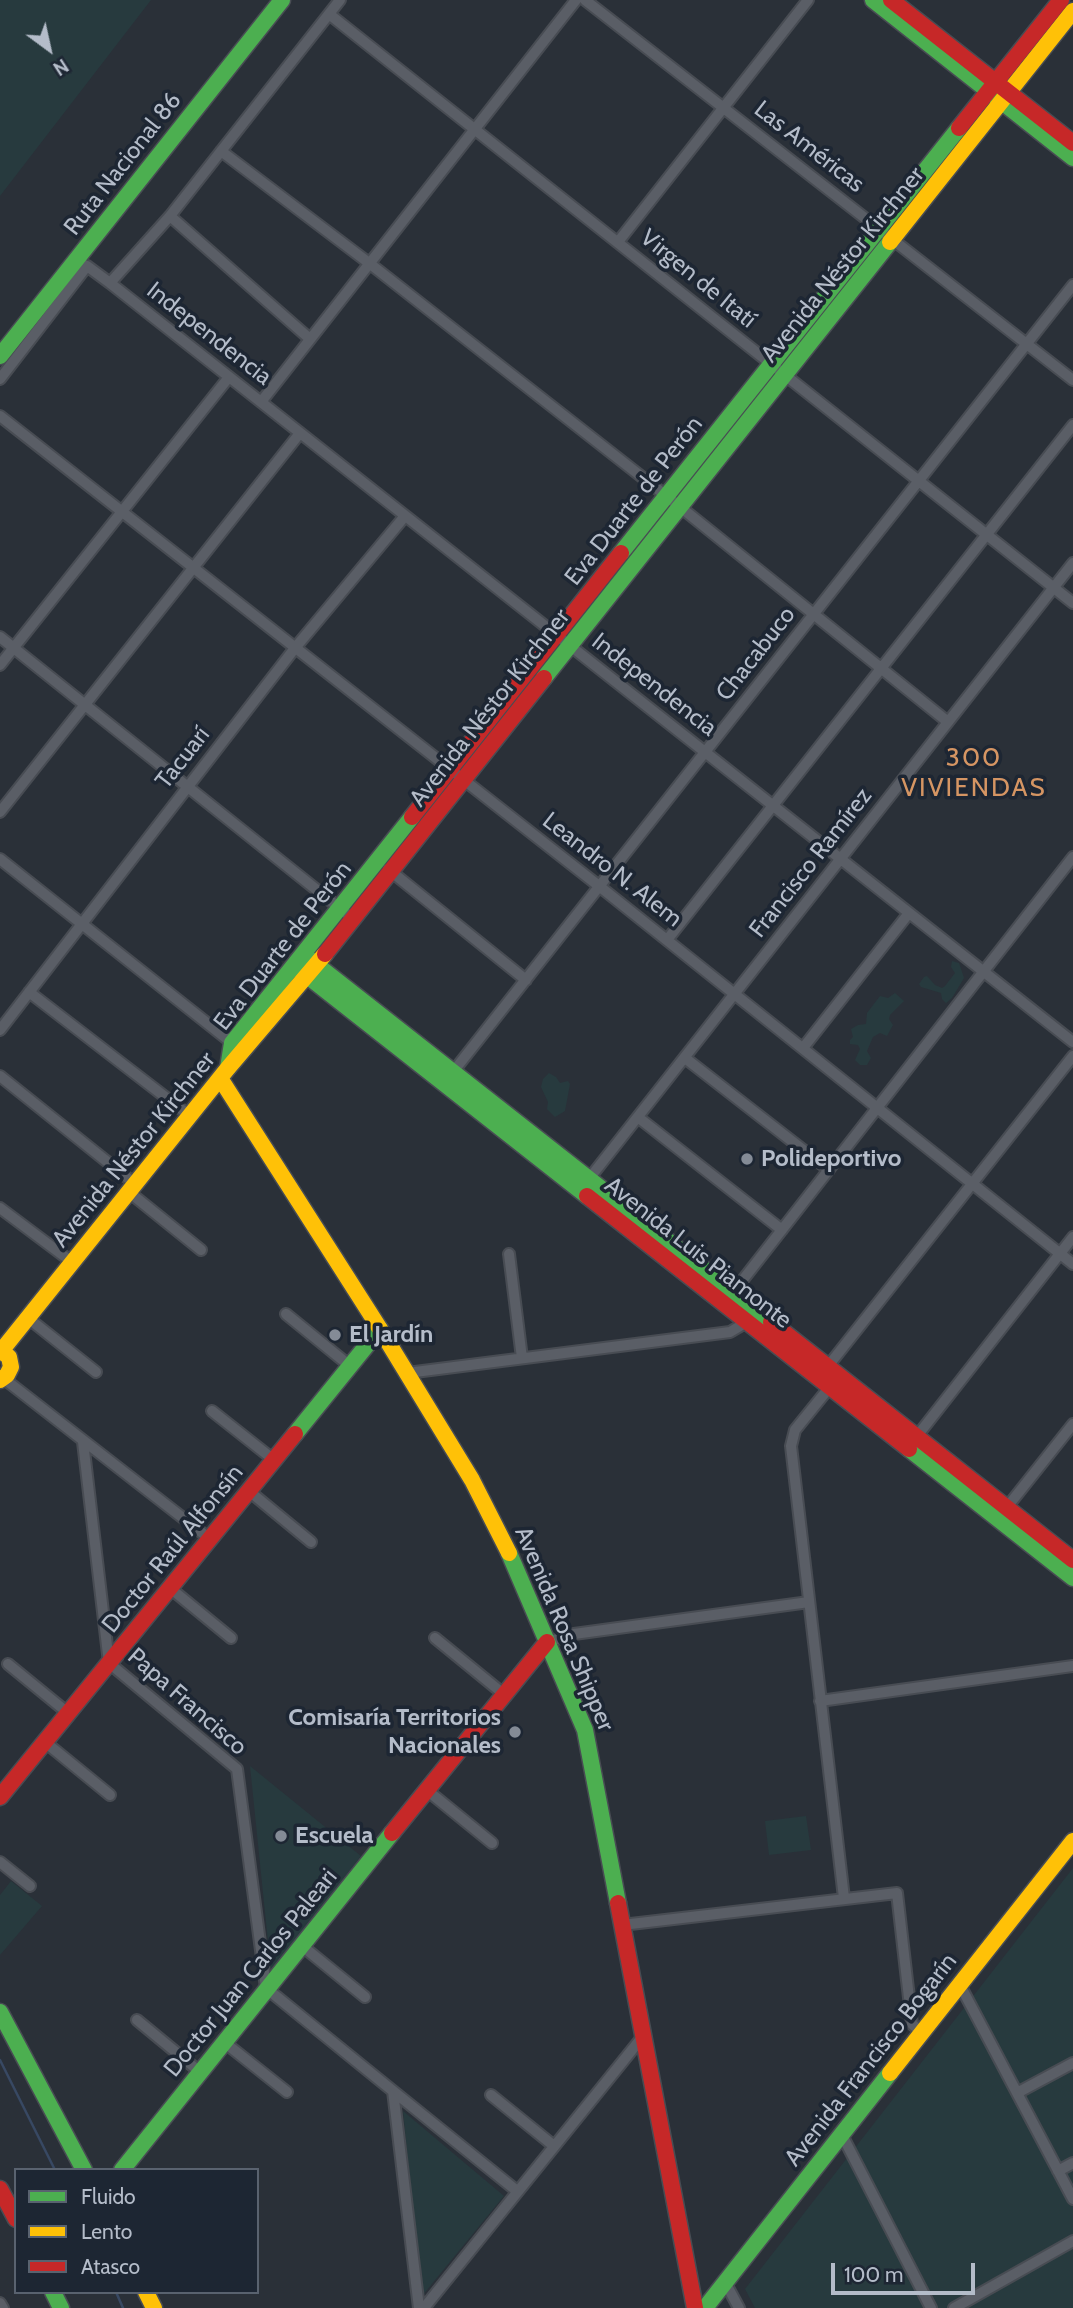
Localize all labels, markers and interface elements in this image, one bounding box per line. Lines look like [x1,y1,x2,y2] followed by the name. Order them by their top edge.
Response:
[14,14,84,84] north arrow
[49,54,73,80] text: N
[58,87,188,241] street label: Ruta Nacional 86
[748,95,870,199] street label: Las Américas
[755,161,931,369] street label: Avenida Néstor Kirchner
[634,224,762,334] street label: Virgen de Itatí
[141,276,277,392] street label: Independencia
[559,411,709,591] street label: Eva Duarte de Perón
[710,601,802,707] street label: Chacabuco
[404,603,576,813] street label: Avenida Néstor Kirchner
[586,627,722,743] street label: Independencia
[150,721,216,795] street label: Tacuarí
[902,742,1046,804] district label: 300 VIVIENDAS
[744,782,878,944] street label: Francisco Ramírez
[537,807,687,933] street label: Leandro N. Alem
[208,856,358,1036] street label: Eva Duarte de Perón
[46,1046,222,1254] street label: Avenida Néstor Kirchner
[761,1145,902,1173] place label: Polideportivo
[739,1151,755,1167] marker: Polideportivo
[599,1171,797,1335] street label: Avenida Luis Piamonte
[349,1321,433,1349] place label: El Jardín
[327,1327,343,1343] marker: El Jardín
[96,1459,250,1639] street label: Doctor Raúl Alfonsín
[508,1522,620,1736] street label: Avenida Rosa Shipper
[121,1642,253,1762] street label: Papa Francisco
[288,1704,501,1760] place label: Comisaría Territorios Nacionales
[507,1724,523,1740] marker: Comisaría Territorios Nacionales
[295,1822,374,1850] place label: Escuela
[273,1828,289,1844] marker: Escuela
[158,1863,344,2083] street label: Doctor Juan Carlos Paleari
[779,1948,963,2172] street label: Avenida Francisco Bogarín
[14,2168,259,2294] legend
[81,2184,136,2209] text: Fluido
[81,2219,132,2244] text: Lento
[835,2248,978,2292] scale bar
[81,2254,140,2279] text: Atasco
[844,2262,903,2287] text: 100 m

